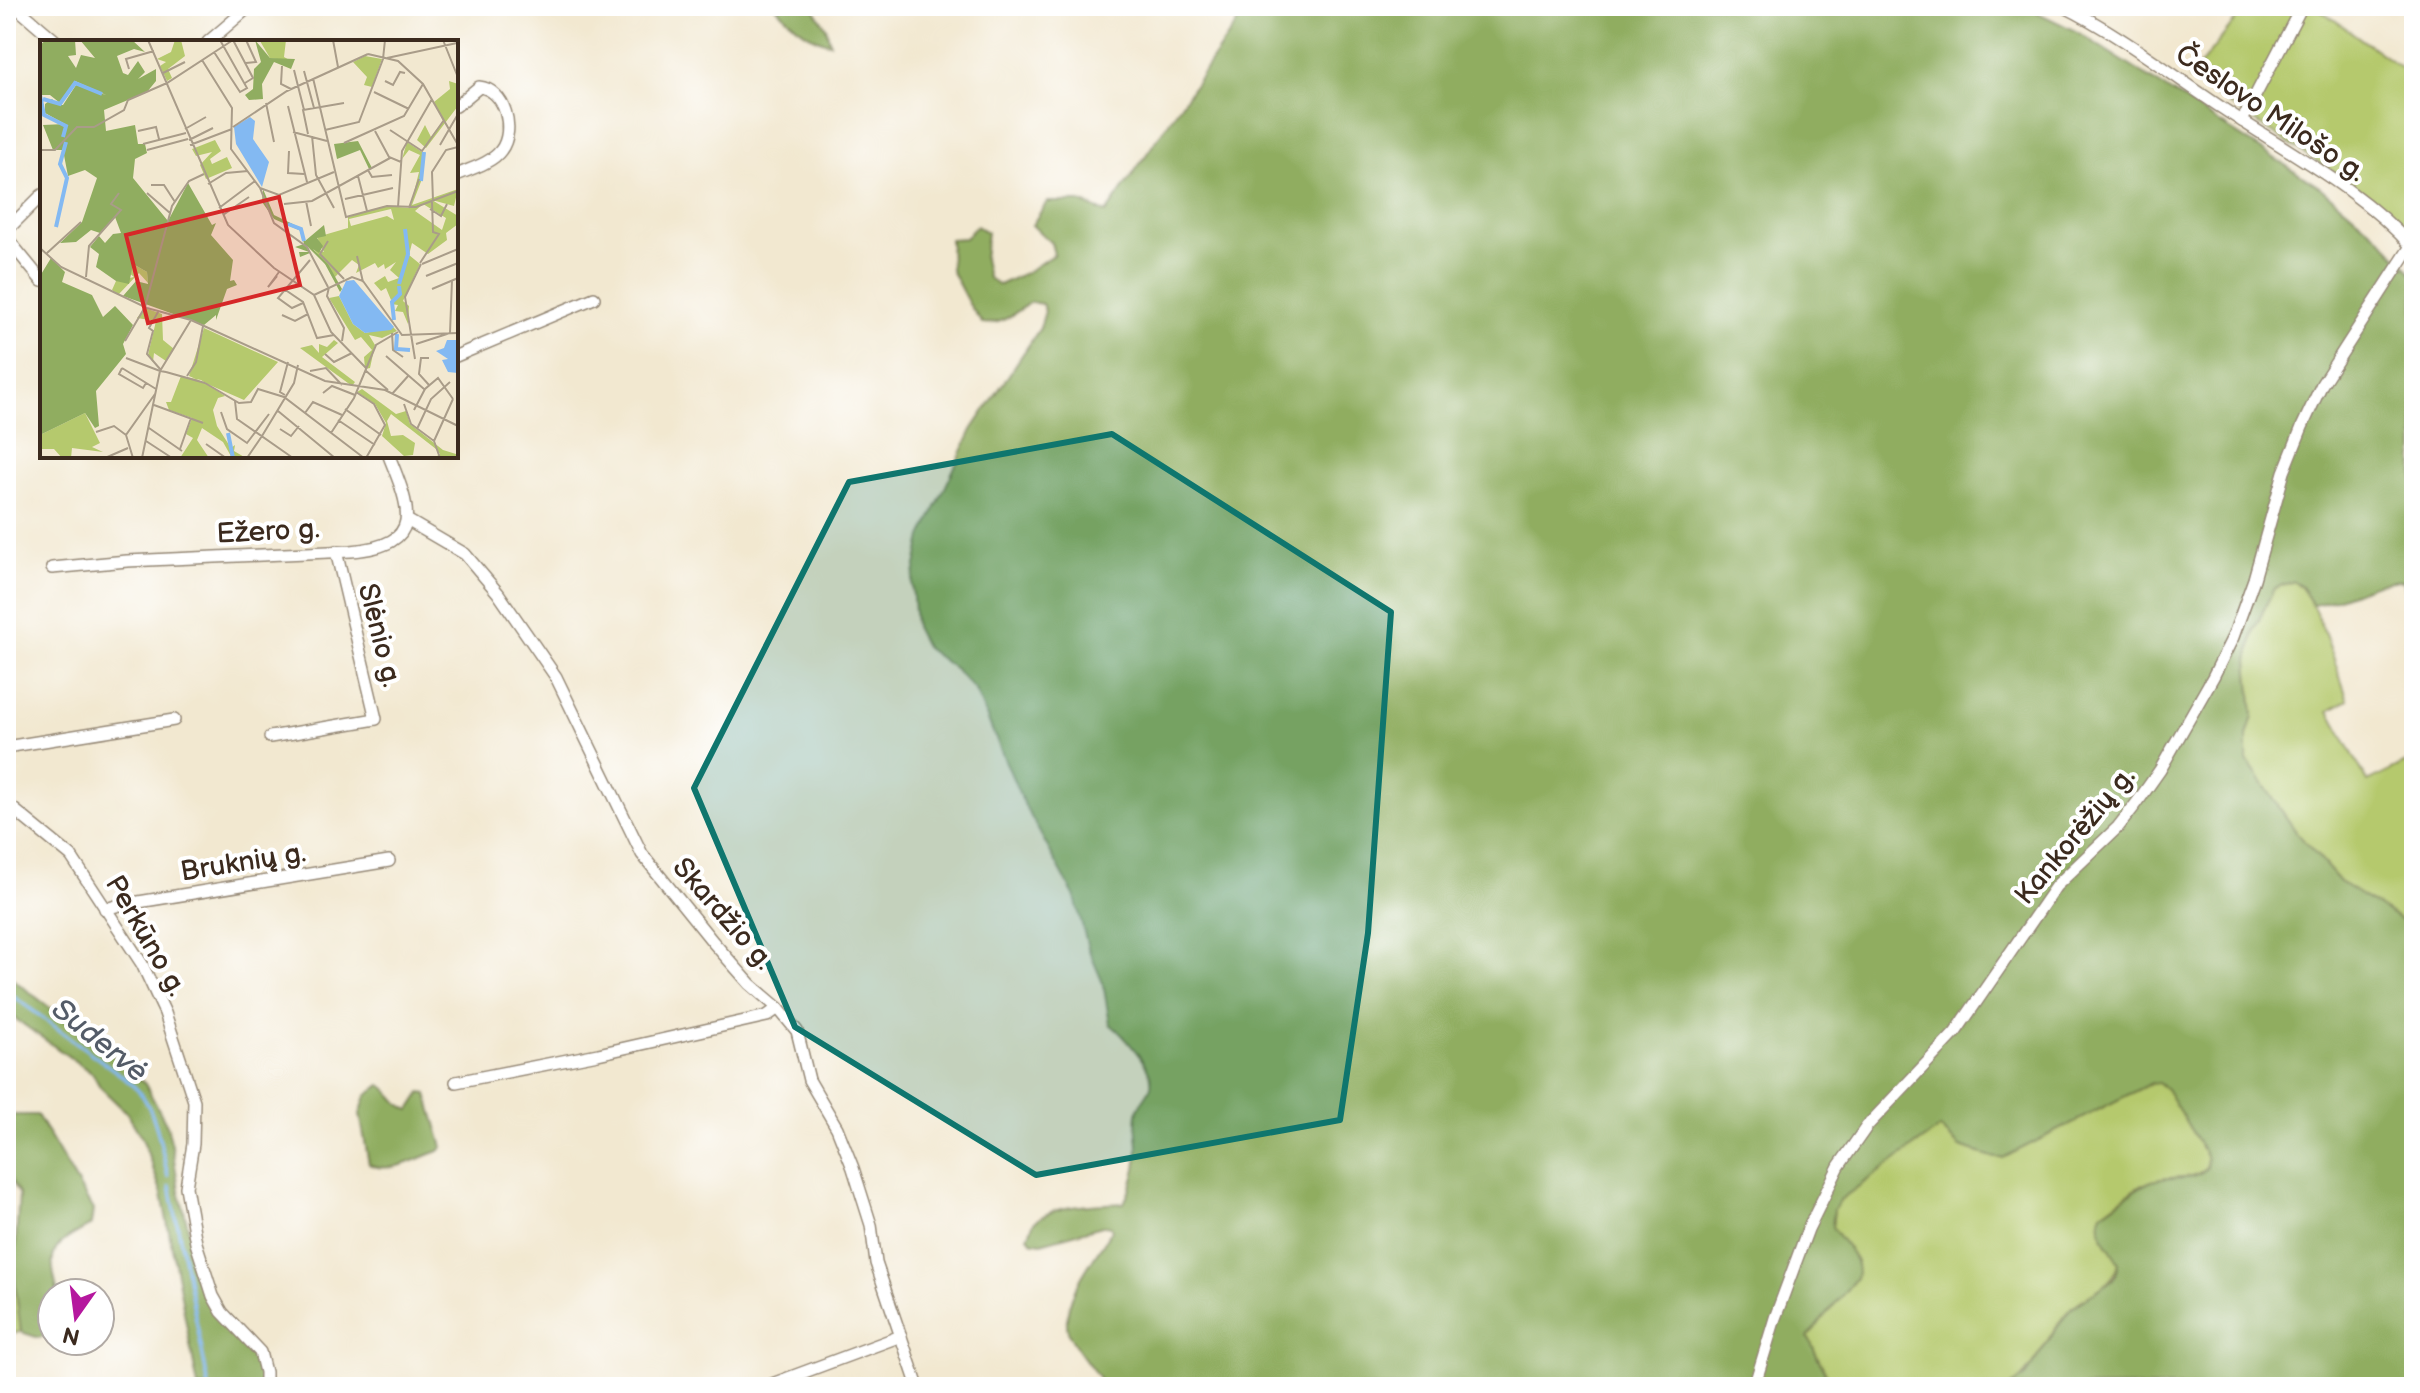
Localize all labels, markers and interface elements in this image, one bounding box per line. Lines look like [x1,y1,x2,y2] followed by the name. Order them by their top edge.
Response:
[2169,36,2373,189] street label: Česlovo Milošo g.
[40,40,458,458] inset map
[216,512,321,551] street label: Ežero g.
[351,580,408,691] street label: Slėnio g.
[2008,761,2142,911] street label: Kankorėžių g.
[178,836,308,889] street label: Bruknių g.
[665,851,780,977] street label: Skardžio g.
[98,870,193,1002] street label: Perkūno g.
[44,991,155,1090] water label: Sudervė
[36,1277,116,1357] north arrow
[60,1320,83,1350] text: N

